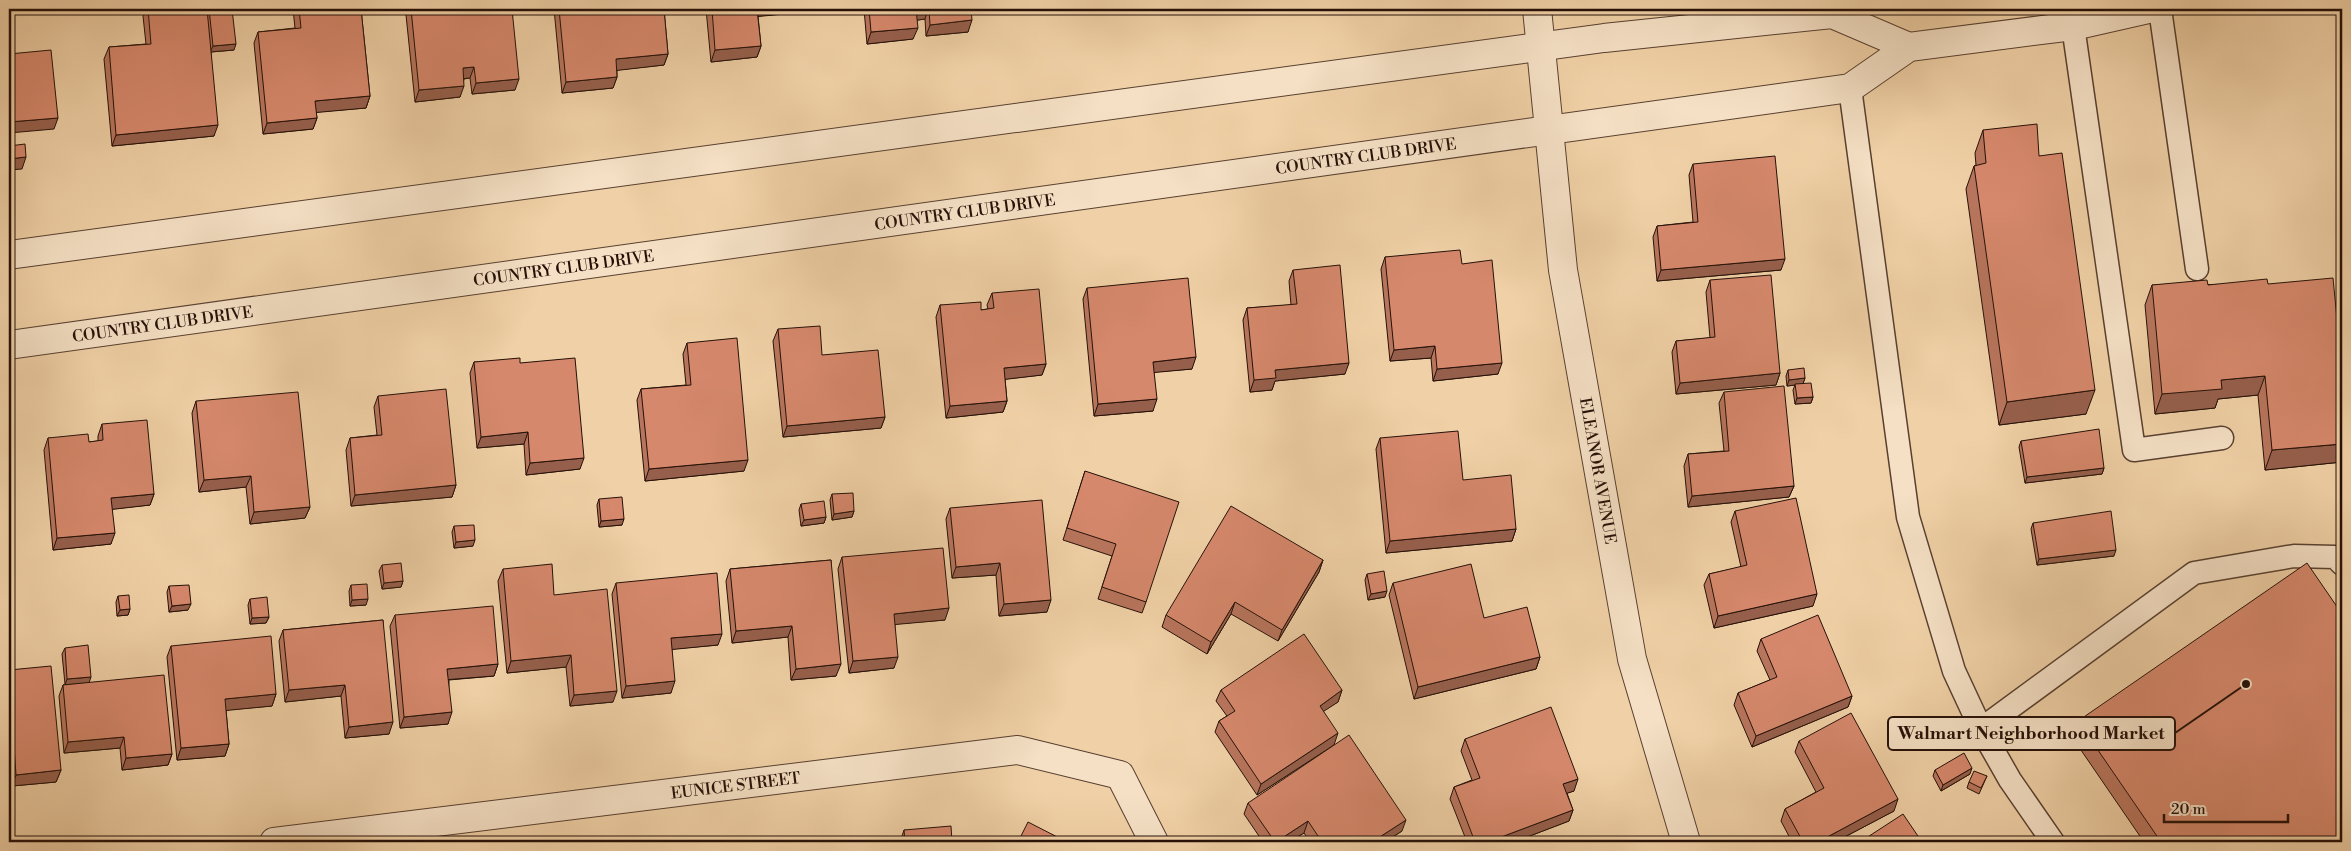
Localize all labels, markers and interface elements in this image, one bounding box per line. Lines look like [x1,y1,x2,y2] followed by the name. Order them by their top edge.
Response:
[1274,134,1458,179] street label: COUNTRY CLUB DRIVE
[873,190,1057,235] street label: COUNTRY CLUB DRIVE
[472,246,656,291] street label: COUNTRY CLUB DRIVE
[71,302,254,347] street label: COUNTRY CLUB DRIVE
[1575,396,1620,546] street label: ELEANOR AVENUE
[1888,717,2175,750] callout: Walmart Neighborhood Market
[1896,722,2165,745] text: Walmart Neighborhood Market
[670,768,801,804] street label: EUNICE STREET
[2164,791,2287,823] scale bar
[2171,800,2206,819] text: 20 m

